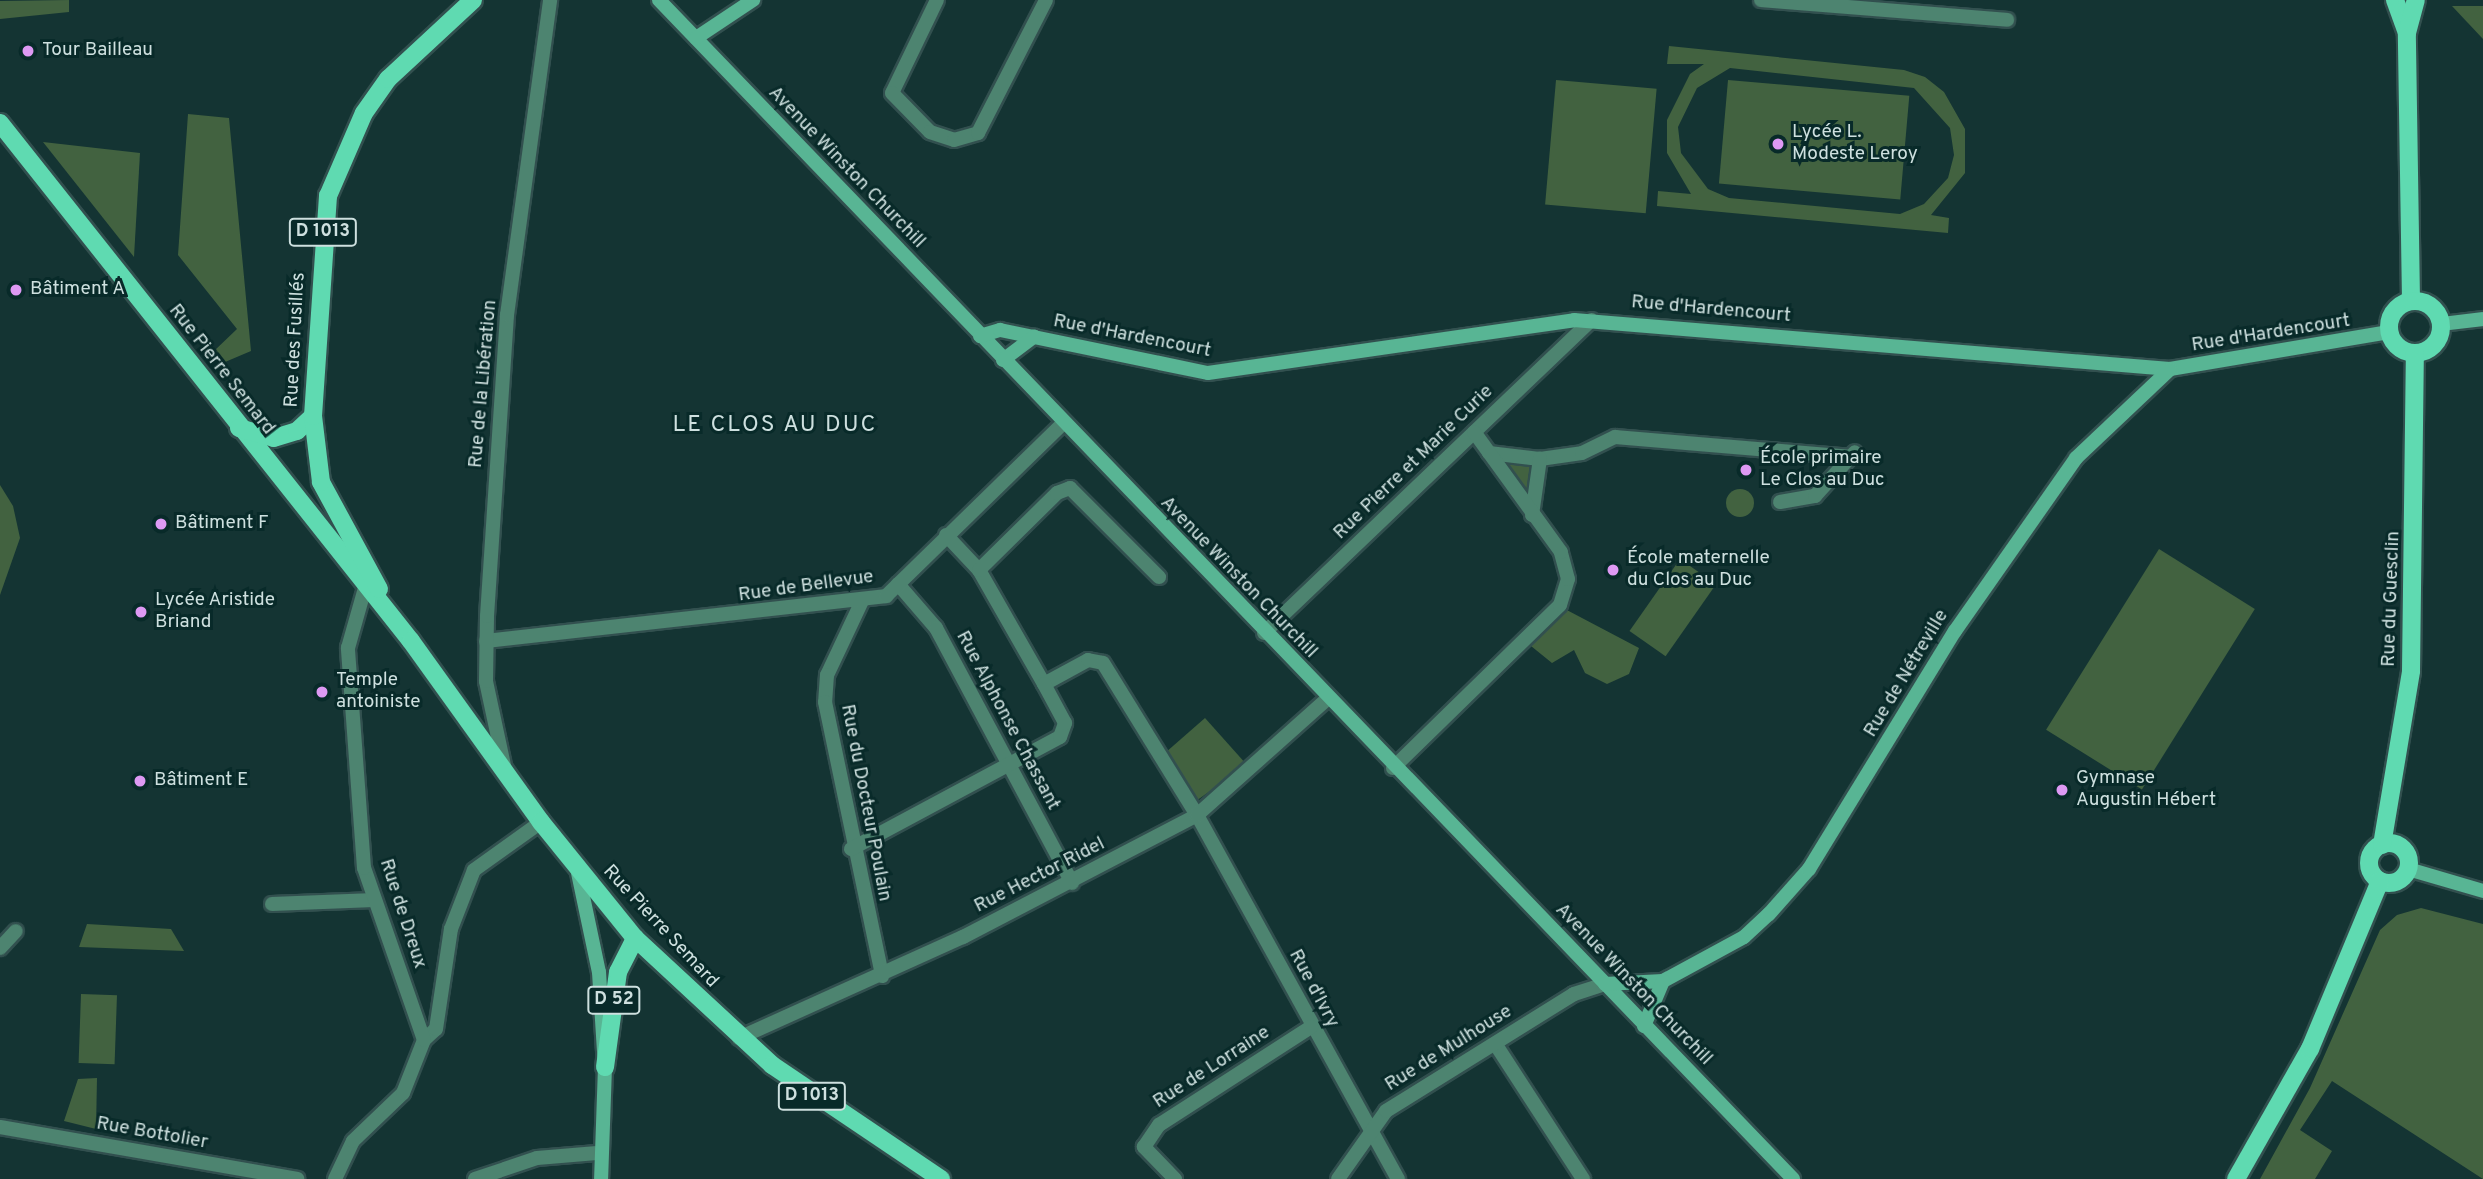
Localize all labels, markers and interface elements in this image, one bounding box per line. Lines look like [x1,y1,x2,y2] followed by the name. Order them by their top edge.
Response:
[42,40,153,62] place label: Tour Bailleau
[20,43,36,59] marker: Tour Bailleau
[763,82,929,254] street label: Avenue Winston Churchill
[1792,122,1918,166] place label: Lycée L. Modeste Leroy
[1770,136,1786,152] marker: Lycée L. Modeste Leroy
[288,218,358,246] road number: D 1013
[281,272,311,408] street label: Rue des Fusillés
[30,279,126,301] place label: Bâtiment A
[8,282,24,298] marker: Bâtiment A
[1630,292,1792,328] street label: Rue d'Hardencourt
[465,299,503,469] street label: Rue de la Libération
[163,300,279,440] street label: Rue Pierre Semard
[2190,310,2352,358] street label: Rue d'Hardencourt
[1051,311,1213,363] street label: Rue d'Hardencourt
[1330,381,1498,545] street label: Rue Pierre et Marie Curie
[674,412,876,440] district label: LE CLOS AU DUC
[1760,448,1885,492] place label: École primaire Le Clos au Duc
[1738,462,1754,478] marker: École primaire Le Clos au Duc
[1155,492,1321,664] street label: Avenue Winston Churchill
[175,513,269,535] place label: Bâtiment F
[153,516,169,532] marker: Bâtiment F
[2378,531,2406,667] street label: Rue du Guesclin
[1627,548,1770,592] place label: École maternelle du Clos au Duc
[1605,562,1621,578] marker: École maternelle du Clos au Duc
[737,566,875,608] street label: Rue de Bellevue
[155,590,276,634] place label: Lycée Aristide Briand
[133,604,149,620] marker: Lycée Aristide Briand
[1860,606,1954,742] street label: Rue de Nétreville
[950,627,1064,815] street label: Rue Alphonse Chassant
[336,670,421,714] place label: Temple antoiniste
[314,684,330,700] marker: Temple antoiniste
[835,703,895,903] street label: Rue du Docteur Poulain
[2076,768,2216,812] place label: Gymnase Augustin Hébert
[154,770,248,792] place label: Bâtiment E
[132,773,148,789] marker: Bâtiment E
[2054,782,2070,798] marker: Gymnase Augustin Hébert
[971,833,1109,919] street label: Rue Hector Ridel
[374,856,430,972] street label: Rue de Dreux
[597,861,723,993] street label: Rue Pierre Semard
[1550,899,1716,1071] street label: Avenue Winston Churchill
[1283,946,1343,1032] street label: Rue d'Ivry
[586,986,642,1015] road number: D 52
[1381,1001,1517,1097] street label: Rue de Mulhouse
[1149,1022,1275,1114] street label: Rue de Lorraine
[777,1082,847,1111] road number: D 1013
[94,1113,210,1155] street label: Rue Bottolier

